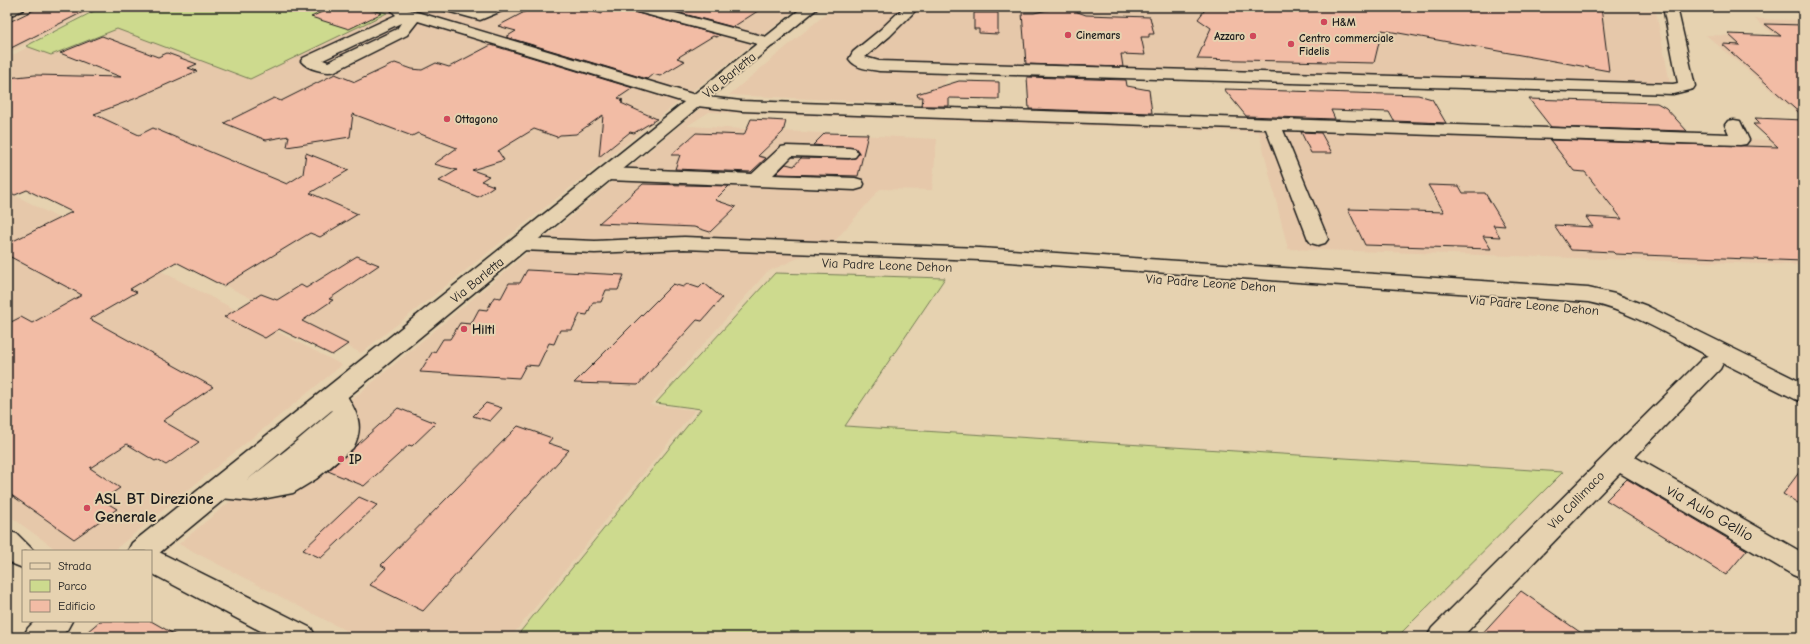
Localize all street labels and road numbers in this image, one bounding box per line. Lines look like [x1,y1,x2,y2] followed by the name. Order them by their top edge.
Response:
[699,49,759,101] street label: Via Barletta
[447,254,507,306] street label: Via Barletta
[822,255,952,275] street label: Via Padre Leone Dehon
[1145,271,1277,295] street label: Via Padre Leone Dehon
[1468,292,1600,318] street label: Via Padre Leone Dehon
[1545,468,1607,532] street label: Via Callimaco
[1663,480,1757,545] street label: via Aulo Gellio

